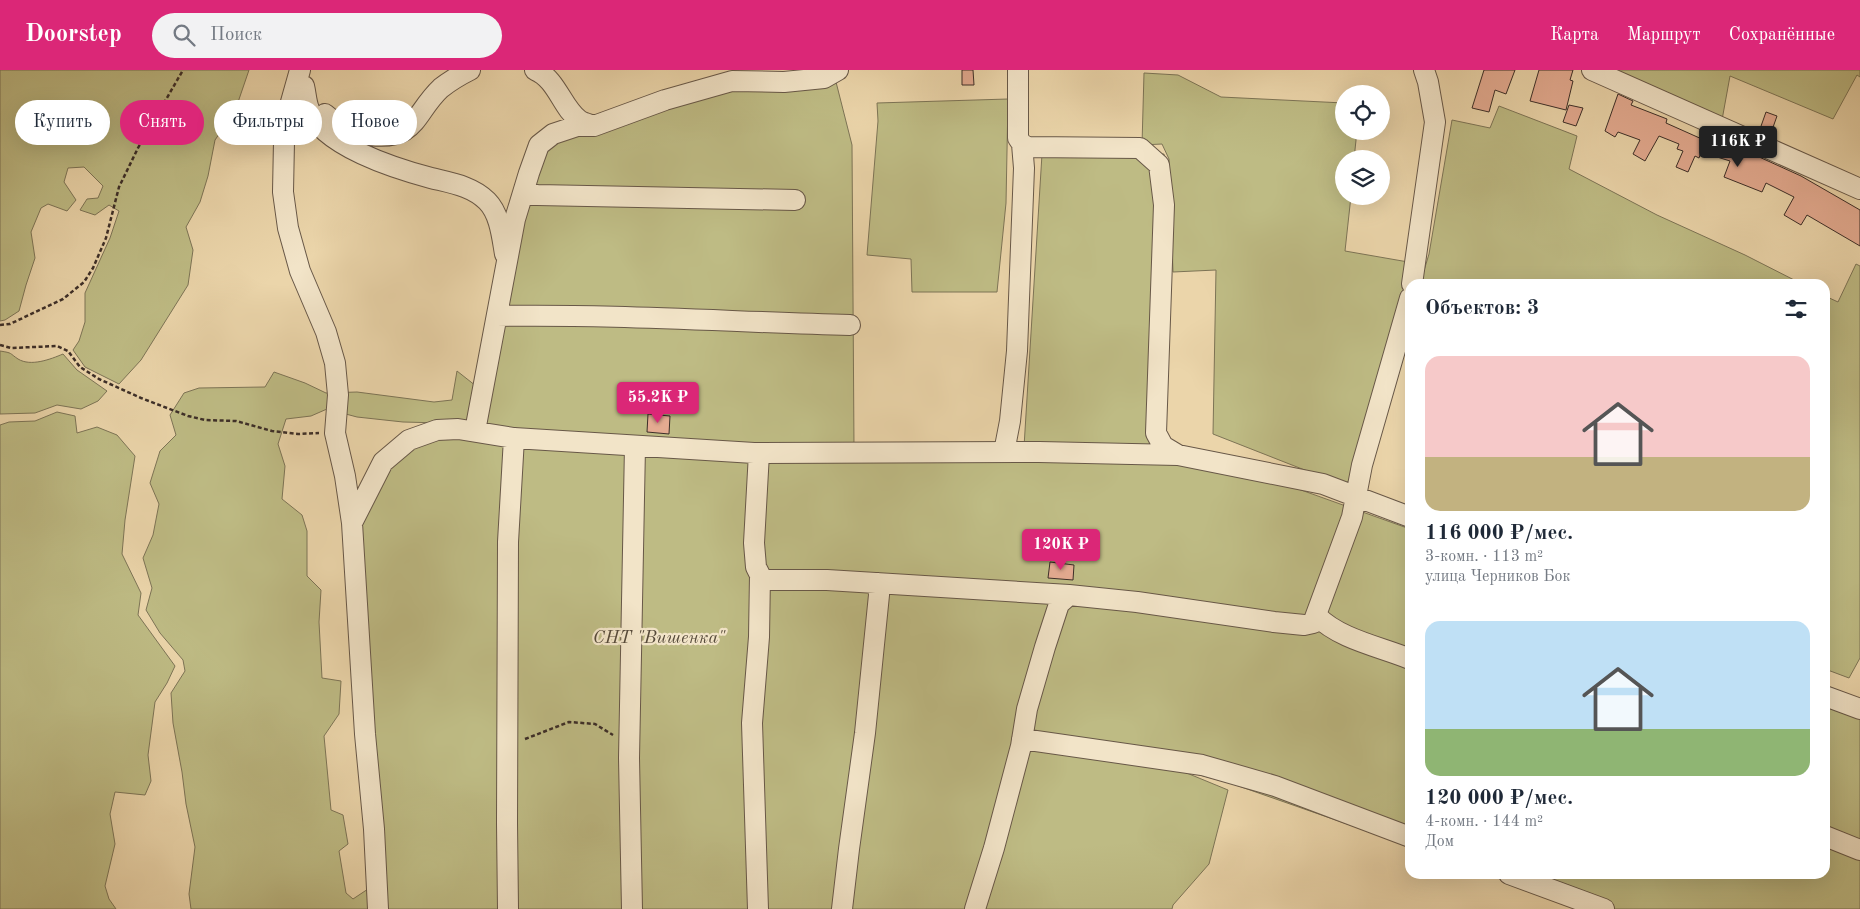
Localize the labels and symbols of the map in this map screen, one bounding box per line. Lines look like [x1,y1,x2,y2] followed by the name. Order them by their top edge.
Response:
[1697,126,1779,168] pin: 116K ₽
[612,382,704,424] pin: 55.2K ₽
[1020,528,1102,571] pin: 120K ₽
[593,629,726,647] park label: СНТ "Вишенка"

